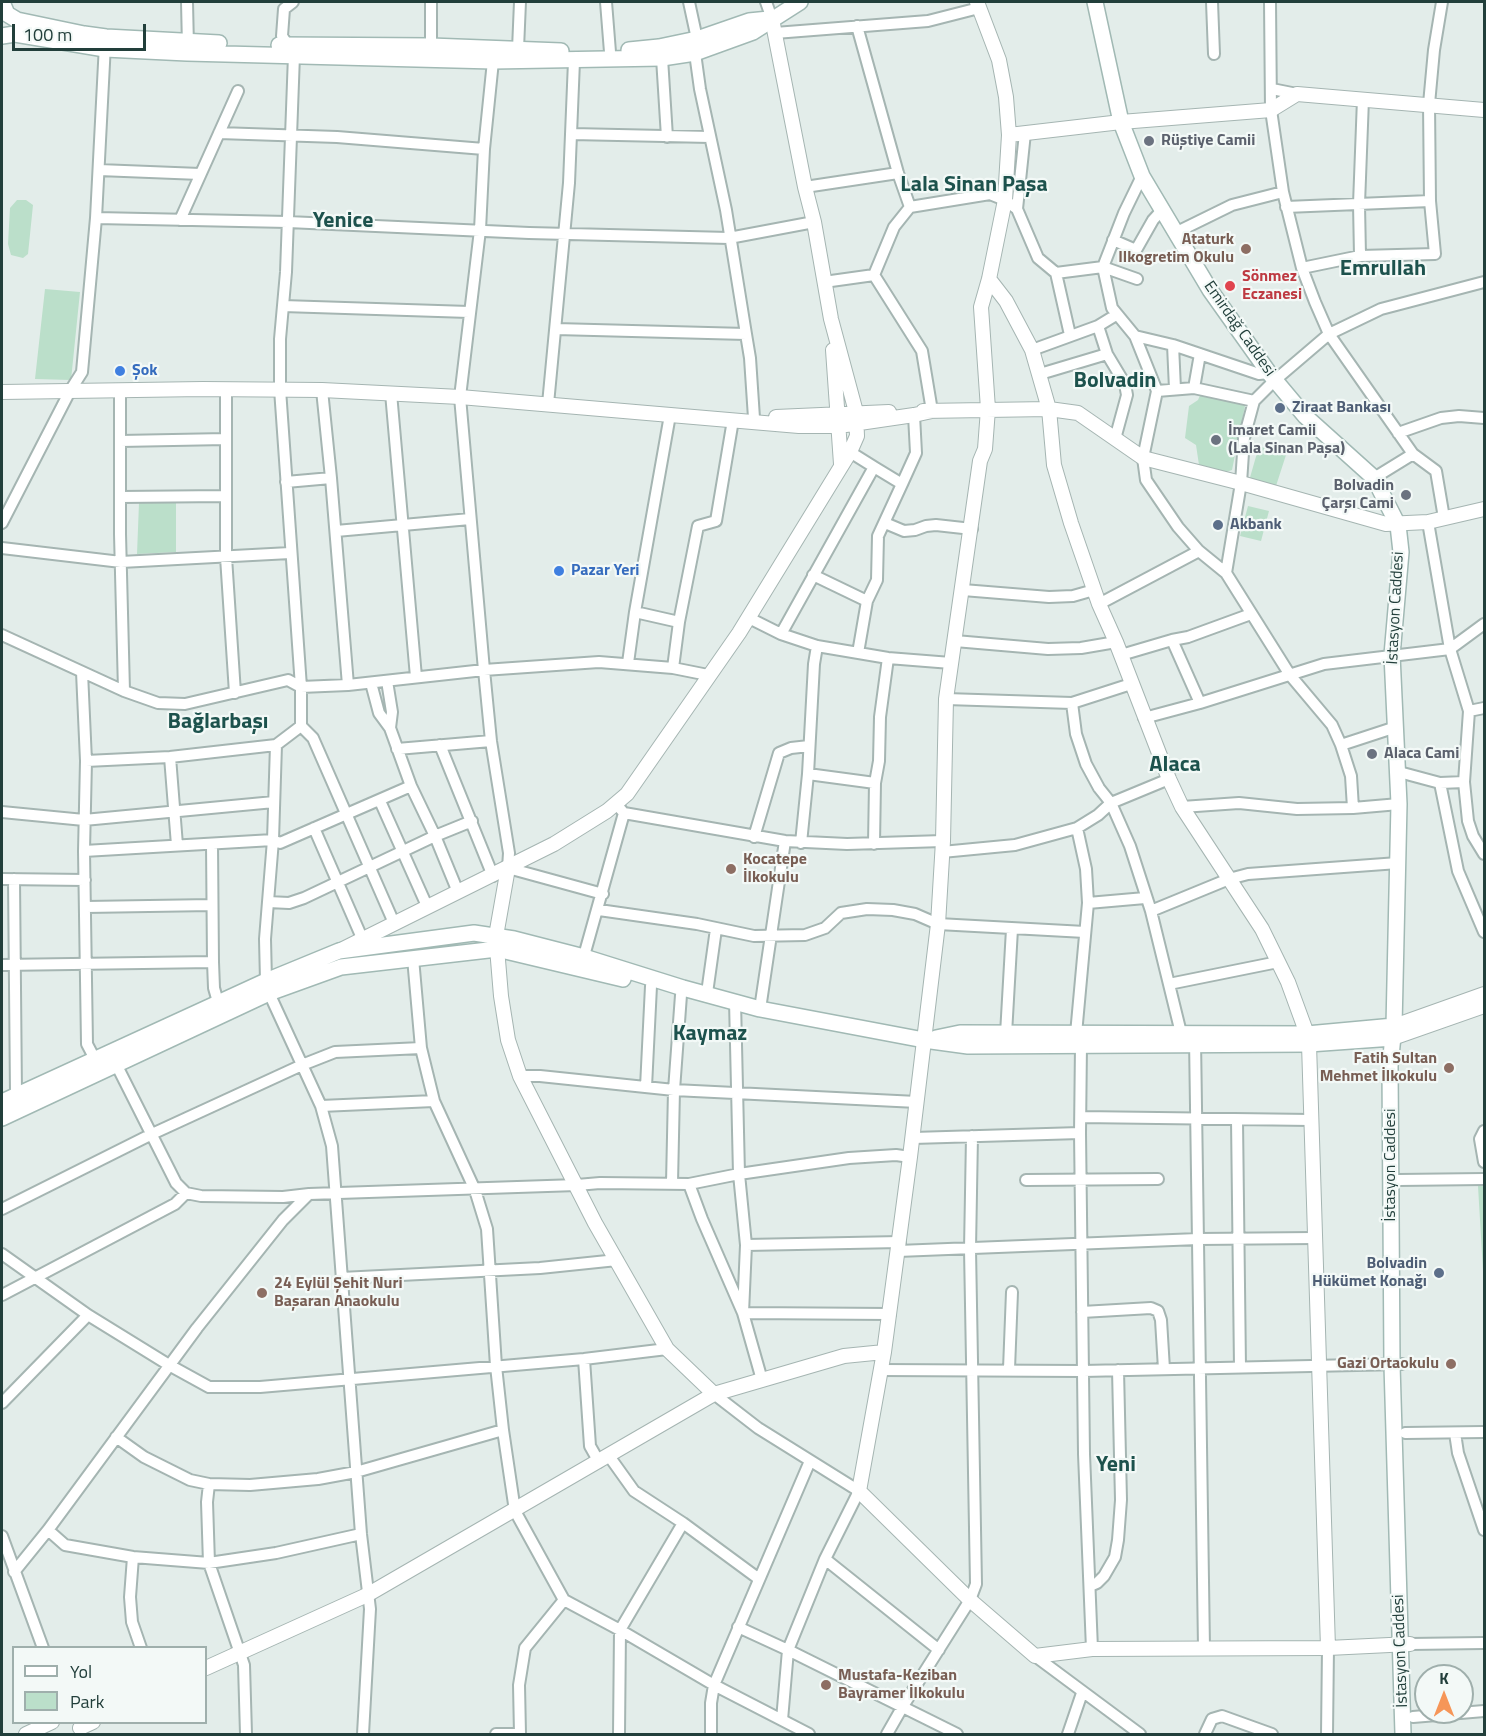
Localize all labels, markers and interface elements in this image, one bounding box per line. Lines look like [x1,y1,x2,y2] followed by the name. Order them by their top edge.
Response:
[15,12,148,50] scale bar
[23,21,72,48] text: 100 m
[1161,131,1255,151] place label: Rüştiye Camii
[1142,134,1156,148] marker: Rüştiye Camii
[900,173,1048,199] district label: Lala Sinan Paşa
[313,209,373,235] district label: Yenice
[1118,230,1234,268] place label: Ataturk Ilkogretim Okulu
[1239,242,1253,256] marker: Ataturk Ilkogretim Okulu
[1340,257,1426,283] district label: Emrullah
[1242,267,1302,305] place label: Sönmez Eczanesi
[1199,278,1279,380] street label: Emirdağ Caddesi
[1223,279,1237,293] marker: Sönmez Eczanesi
[132,361,157,381] place label: Şok
[113,364,127,378] marker: Şok
[1073,369,1157,395] district label: Bolvadin
[1292,398,1391,418] place label: Ziraat Bankası
[1273,401,1287,415] marker: Ziraat Bankası
[1228,421,1345,459] place label: İmaret Camii (Lala Sinan Paşa)
[1209,433,1223,447] marker: İmaret Camii (Lala Sinan Paşa)
[1322,476,1394,514] place label: Bolvadin Çarşı Cami
[1399,488,1413,502] marker: Bolvadin Çarşı Cami
[1230,515,1282,535] place label: Akbank
[1211,518,1225,532] marker: Akbank
[1383,551,1409,665] street label: İstasyon Caddesi
[571,561,639,581] place label: Pazar Yeri
[552,564,566,578] marker: Pazar Yeri
[167,710,269,736] district label: Bağlarbaşı
[1384,744,1459,764] place label: Alaca Cami
[1365,747,1379,761] marker: Alaca Cami
[1149,753,1201,779] district label: Alaca
[743,850,807,888] place label: Kocatepe İlkokulu
[724,862,738,876] marker: Kocatepe İlkokulu
[673,1022,747,1048] district label: Kaymaz
[1320,1049,1437,1087] place label: Fatih Sultan Mehmet İlkokulu
[1442,1061,1456,1075] marker: Fatih Sultan Mehmet İlkokulu
[1381,1108,1401,1222] street label: İstasyon Caddesi
[1312,1254,1427,1292] place label: Bolvadin Hükümet Konağı
[1432,1266,1446,1280] marker: Bolvadin Hükümet Konağı
[274,1274,403,1312] place label: 24 Eylül Şehit Nuri Başaran Anaokulu
[255,1286,269,1300] marker: 24 Eylül Şehit Nuri Başaran Anaokulu
[1337,1354,1439,1374] place label: Gazi Ortaokulu
[1444,1357,1458,1371] marker: Gazi Ortaokulu
[1096,1453,1136,1479] district label: Yeni
[1389,1594,1413,1708] street label: İstasyon Caddesi
[12,1646,207,1724] legend
[70,1658,92,1685] text: Yol
[1414,1664,1474,1724] north arrow
[838,1666,965,1704] place label: Mustafa-Keziban Bayramer İlkokulu
[1439,1666,1449,1690] text: K
[819,1678,833,1692] marker: Mustafa-Keziban Bayramer İlkokulu
[70,1688,104,1715] text: Park

